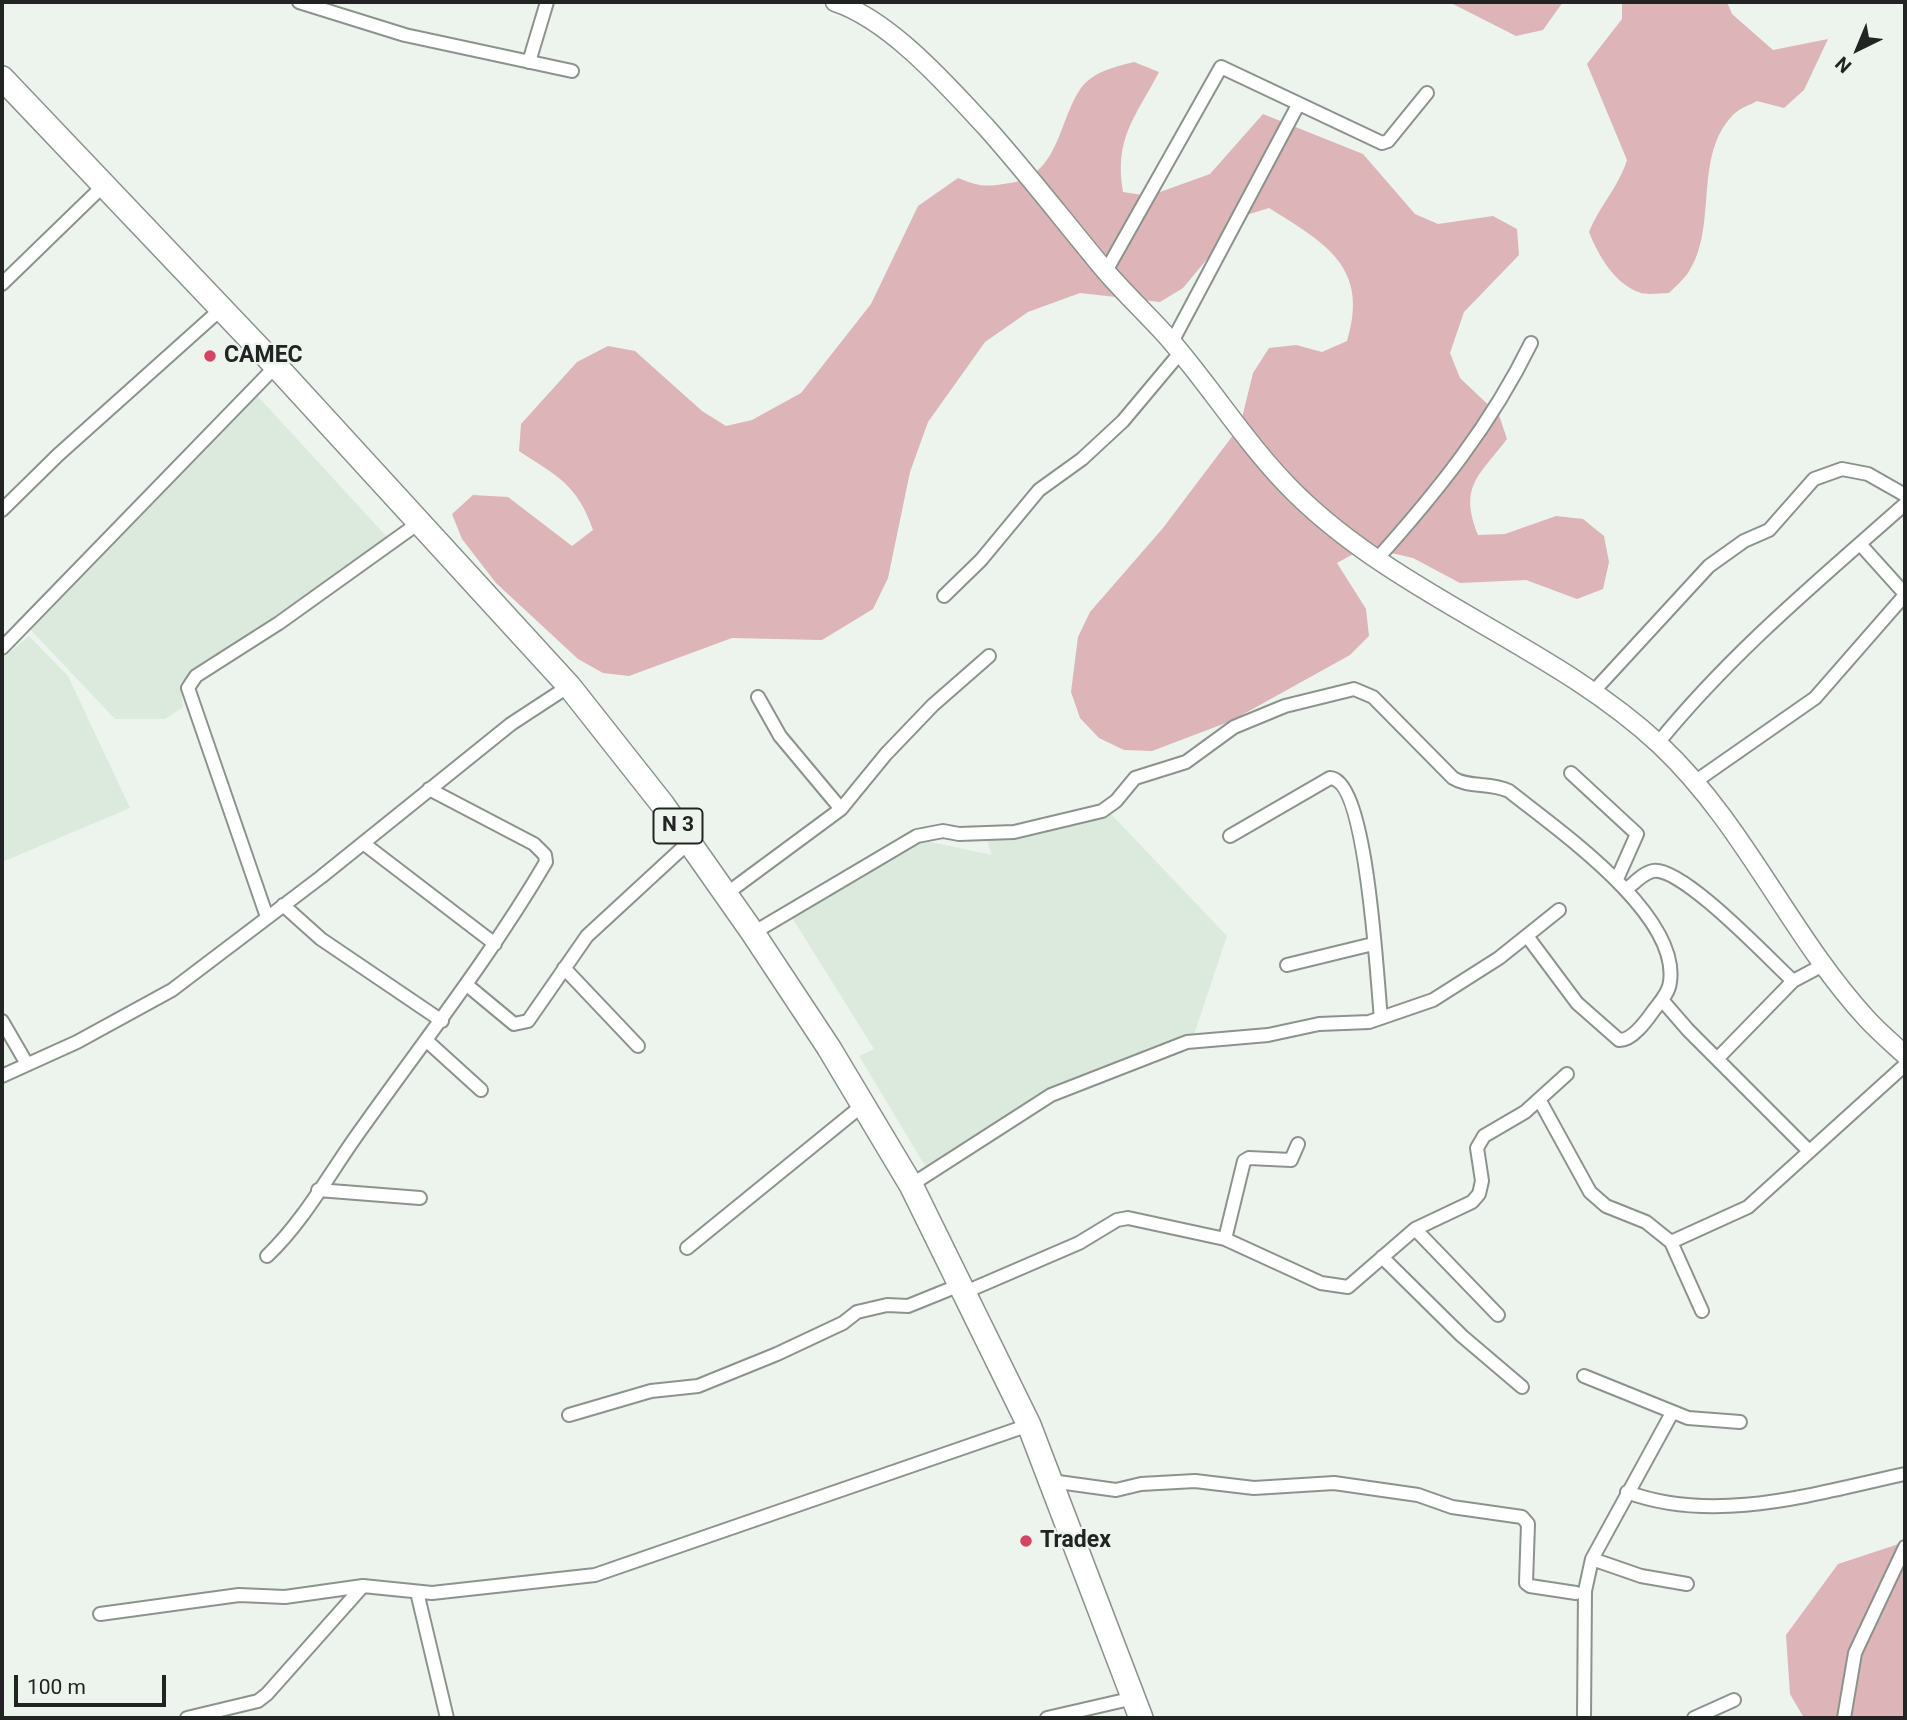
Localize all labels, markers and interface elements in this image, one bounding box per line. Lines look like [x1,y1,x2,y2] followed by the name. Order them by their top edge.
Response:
[1823,14,1893,84] north arrow
[1831,52,1856,78] text: N
[224,342,303,370] place label: CAMEC
[202,348,218,364] marker: CAMEC
[654,808,702,844] road number: N 3
[1040,1527,1111,1555] place label: Tradex
[1018,1533,1034,1549] marker: Tradex
[18,1660,170,1704] scale bar
[27,1675,86,1699] text: 100 m

